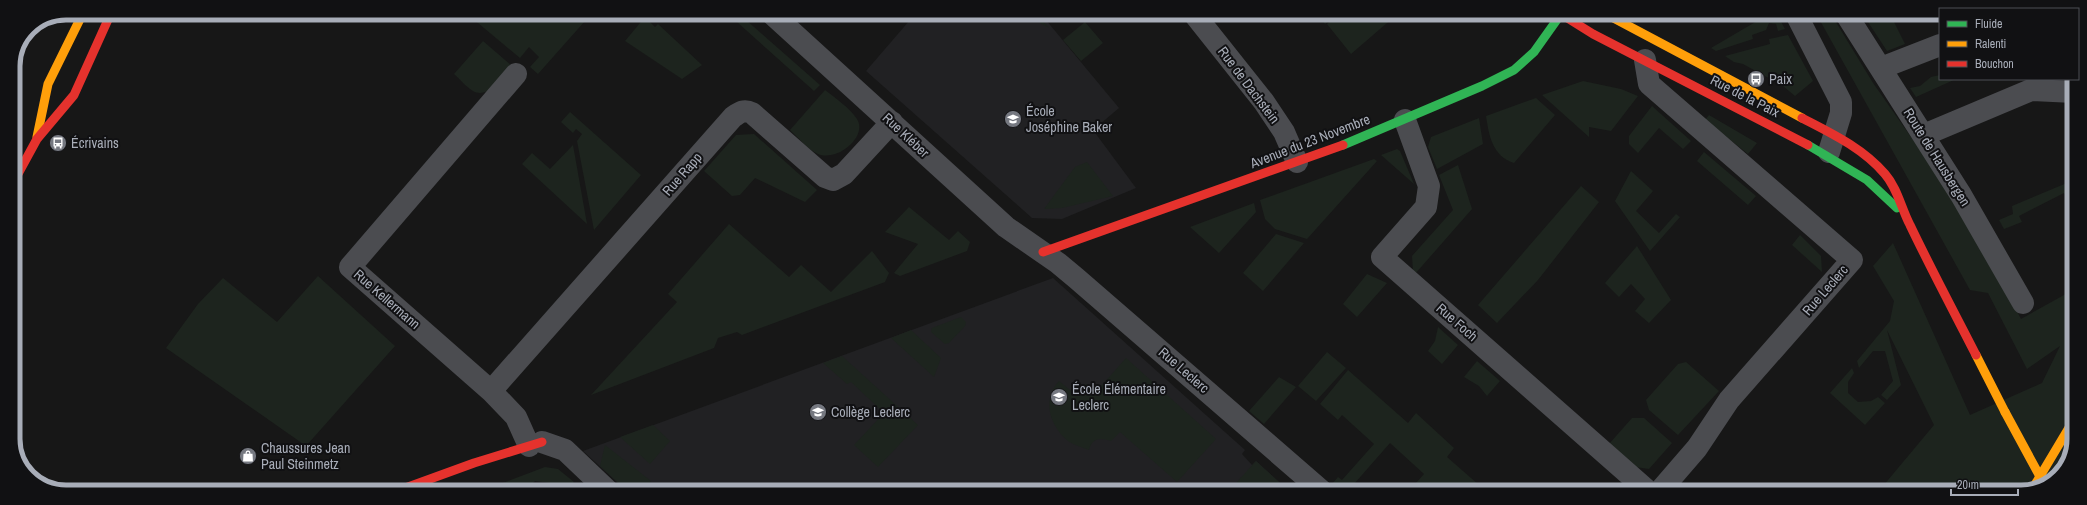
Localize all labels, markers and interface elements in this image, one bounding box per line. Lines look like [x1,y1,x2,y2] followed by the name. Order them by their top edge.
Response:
[1939,8,2079,80] legend
[1975,16,2002,32] text: Fluide
[1975,36,2006,52] text: Ralenti
[1214,43,1284,127] street label: Rue de Dachstein
[1975,56,2014,72] text: Bouchon
[1746,69,1766,89] bus stop icon: Paix
[1769,70,1792,88] place label: Paix
[1707,71,1783,121] street label: Rue de la Paix
[1026,102,1112,136] place label: École Joséphine Baker
[1900,105,1974,209] street label: Route de Hausbergen
[879,109,933,161] street label: Rue Kléber
[1003,109,1023,129] school or university icon: École Joséphine Baker
[1247,110,1372,172] street label: Avenue du 23 Novembre
[48,133,68,153] bus stop icon: Écrivains
[71,134,119,152] place label: Écrivains
[658,149,706,199] street label: Rue Rapp
[1798,261,1852,319] street label: Rue Leclerc
[350,265,424,333] street label: Rue Kellermann
[1433,299,1481,345] street label: Rue Foch
[1155,343,1213,397] street label: Rue Leclerc
[1072,380,1166,414] place label: École Élémentaire Leclerc
[1049,387,1069,407] school or university icon: École Élémentaire Leclerc
[808,402,828,422] school or university icon: Collège Leclerc
[831,403,910,421] place label: Collège Leclerc
[261,439,350,473] place label: Chaussures Jean Paul Steinmetz
[238,446,258,466] shop icon: Chaussures Jean Paul Steinmetz
[1951,471,2018,497] scale bar
[1957,477,1979,493] text: 20 m

